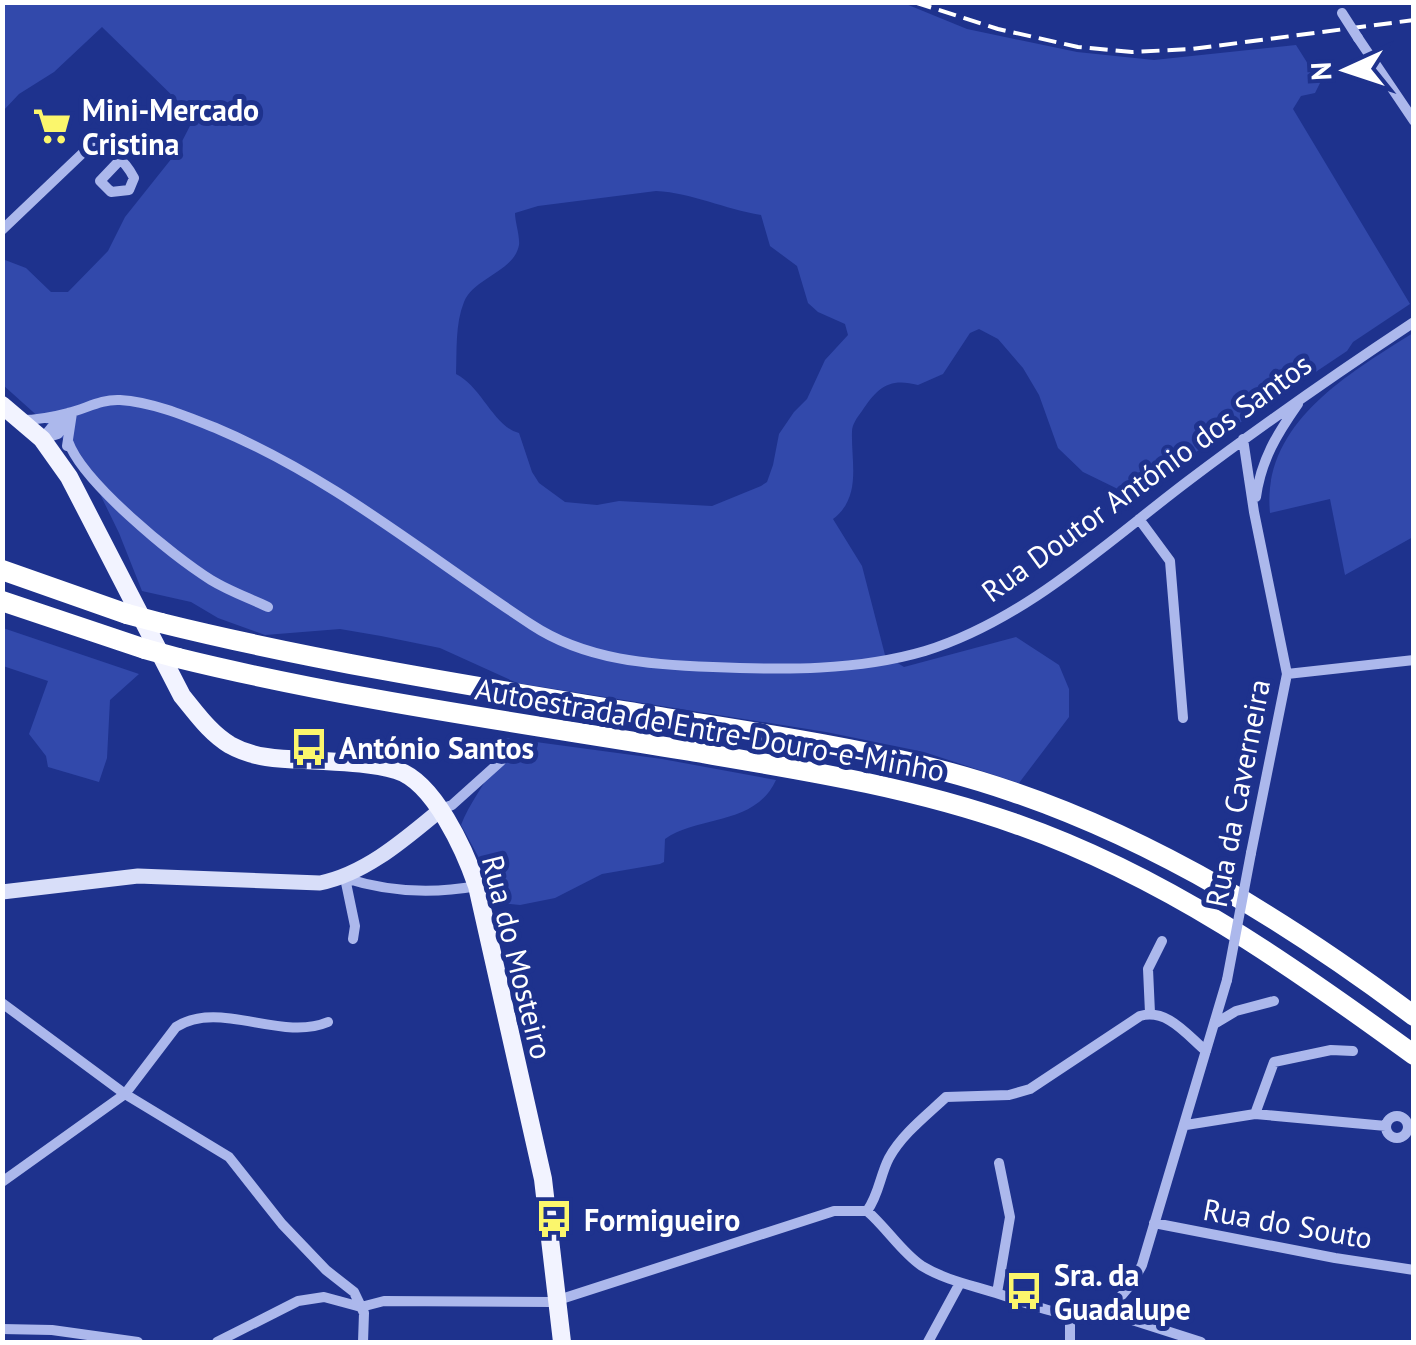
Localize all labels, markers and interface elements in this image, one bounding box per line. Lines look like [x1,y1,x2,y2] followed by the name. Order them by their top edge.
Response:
[1296,20,1396,120] north arrow
[1302,61,1339,81] text: N
[82,90,259,163] place label: Mini-Mercado Cristina
[31,105,73,147] supermarket icon: Mini-Mercado Cristina
[973,344,1319,610] street label: Rua Doutor António dos Santos
[472,668,948,790] street label: Autoestrada de Entre-Douro-e-Minho
[1196,676,1278,910] street label: Rua da Caverneira
[288,726,330,768] bus stop icon: António Santos
[339,728,534,767] place label: António Santos
[474,851,562,1063] street label: Rua do Mosteiro
[1200,1189,1376,1257] street label: Rua do Souto
[533,1198,575,1240] bus stop icon: Formigueiro
[584,1200,740,1239] place label: Formigueiro
[1054,1255,1191,1328] place label: Sra. da Guadalupe
[1003,1270,1045,1312] bus stop icon: Sra. da Guadalupe

